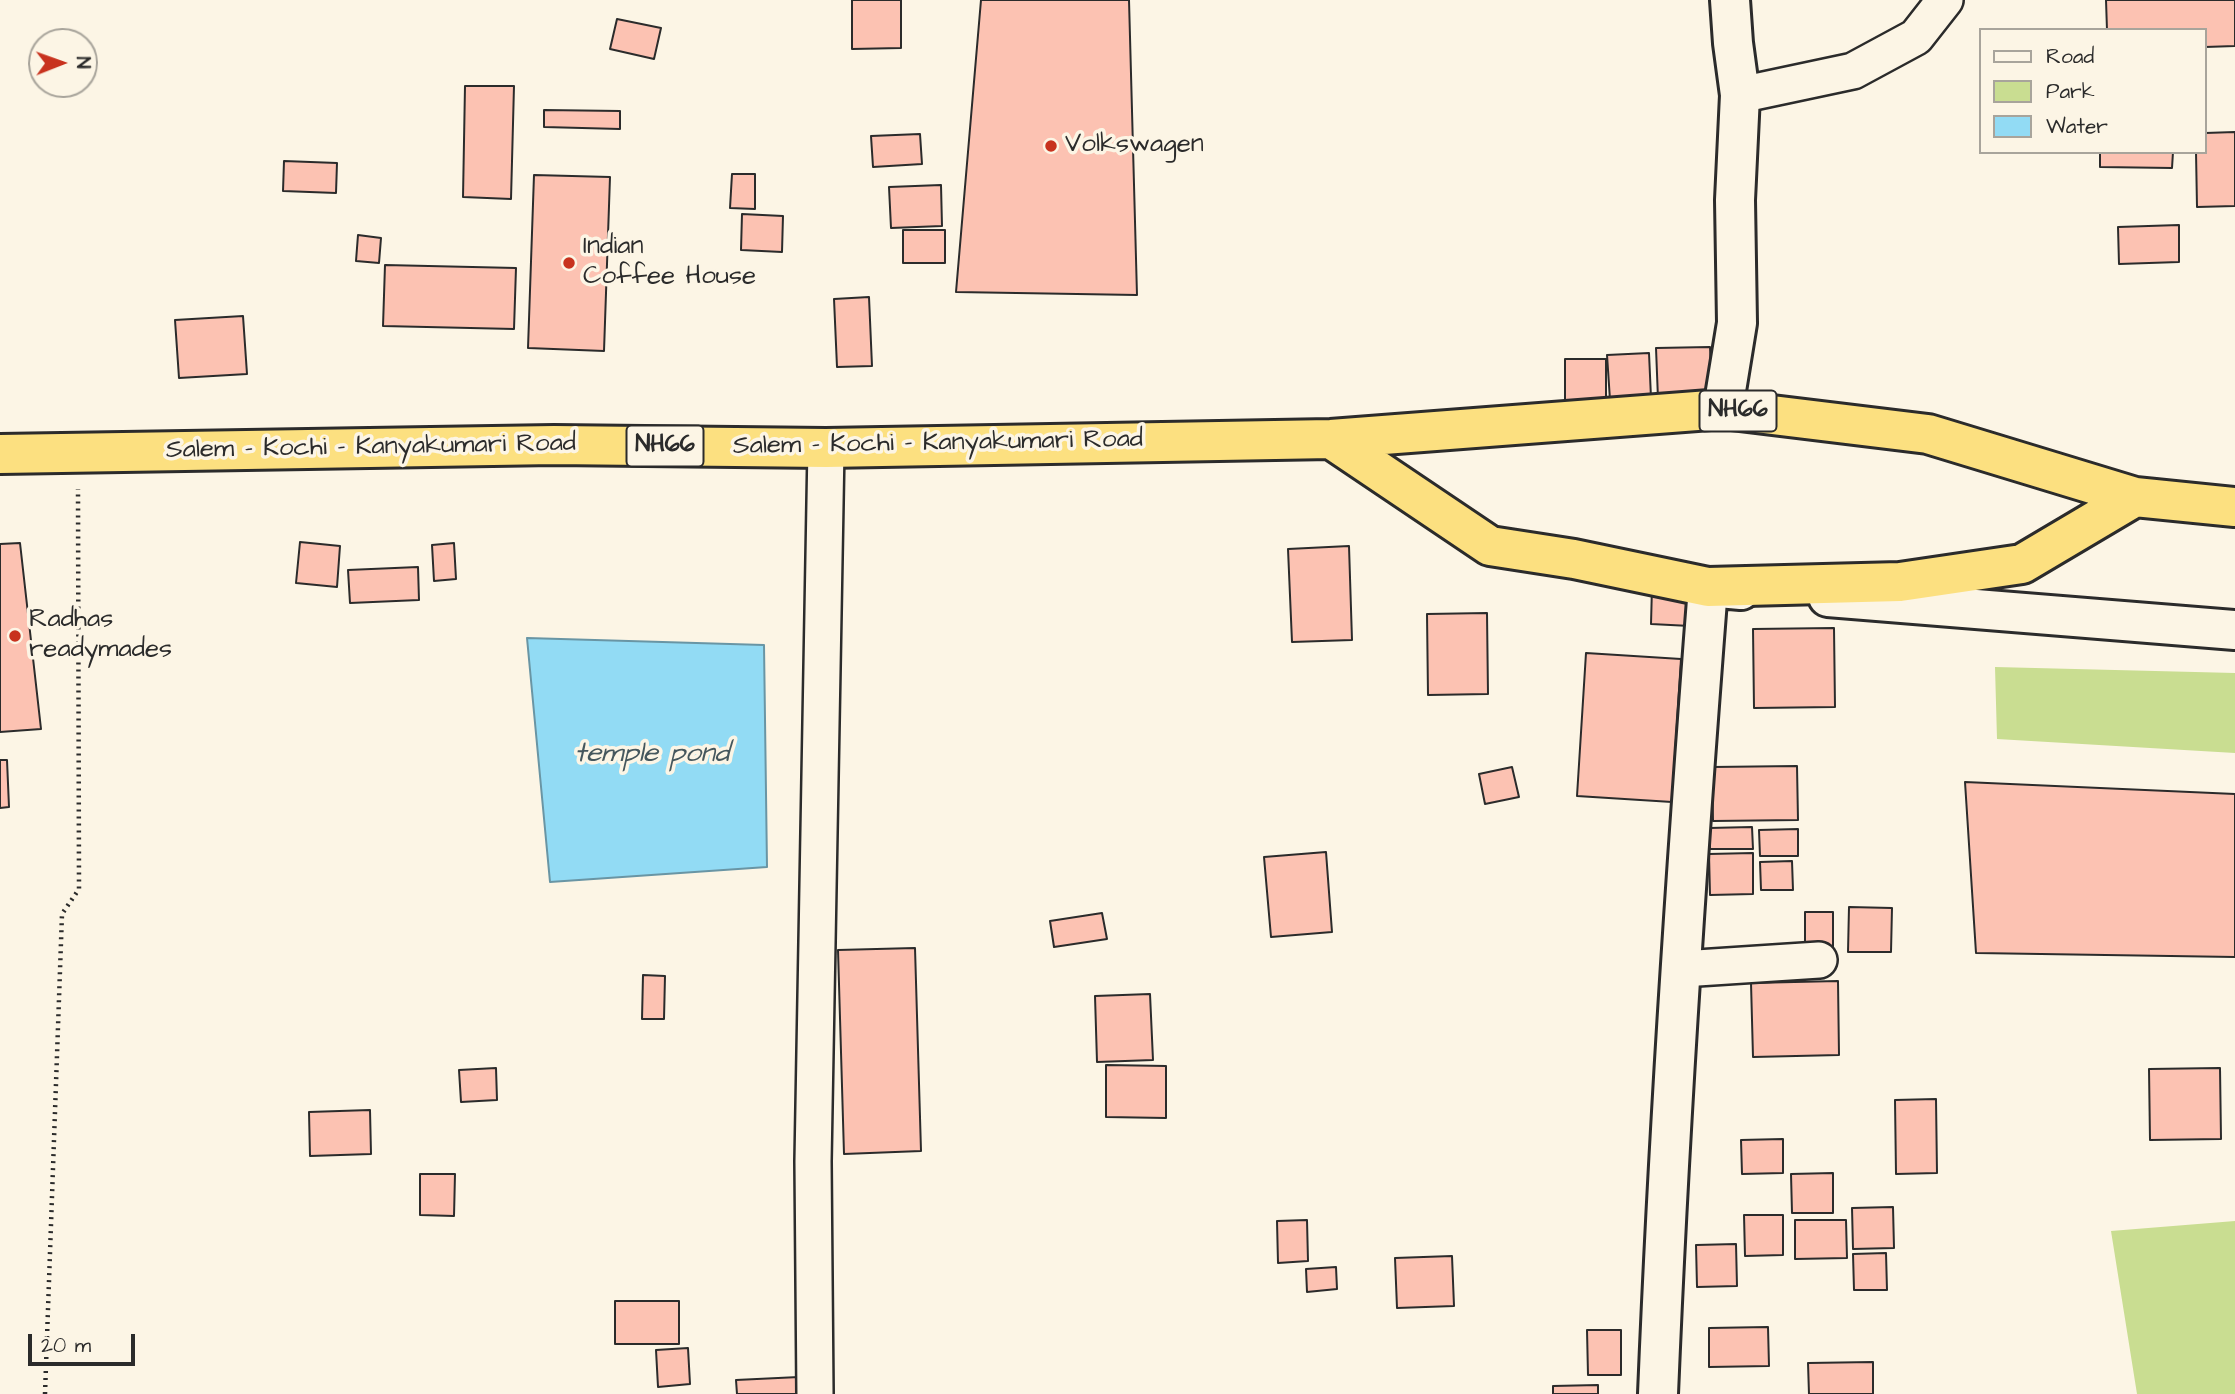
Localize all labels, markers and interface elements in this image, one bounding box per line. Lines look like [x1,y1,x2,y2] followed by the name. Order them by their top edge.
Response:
[28,28,98,98] north arrow
[1980,28,2207,154] legend
[2046,42,2094,71] text: Road
[69,56,96,69] text: N
[2046,77,2095,106] text: Park
[2046,112,2108,141] text: Water
[1065,130,1204,162] place label: Volkswagen
[1043,138,1059,154] marker: Volkswagen
[583,232,756,294] place label: Indian Coffee House
[561,255,577,271] marker: Indian Coffee House
[1700,390,1776,432] road number: NH66
[733,425,1143,463] street label: Salem - Kochi - Kanyakumari Road
[626,426,704,466] road number: NH66
[166,429,576,467] street label: Salem - Kochi - Kanyakumari Road
[29,605,172,666] place label: Radhas readymades
[7,628,23,644] marker: Radhas readymades
[575,738,729,772] water label: temple pond
[32,1320,138,1364] scale bar
[41,1331,91,1360] text: 20 m

